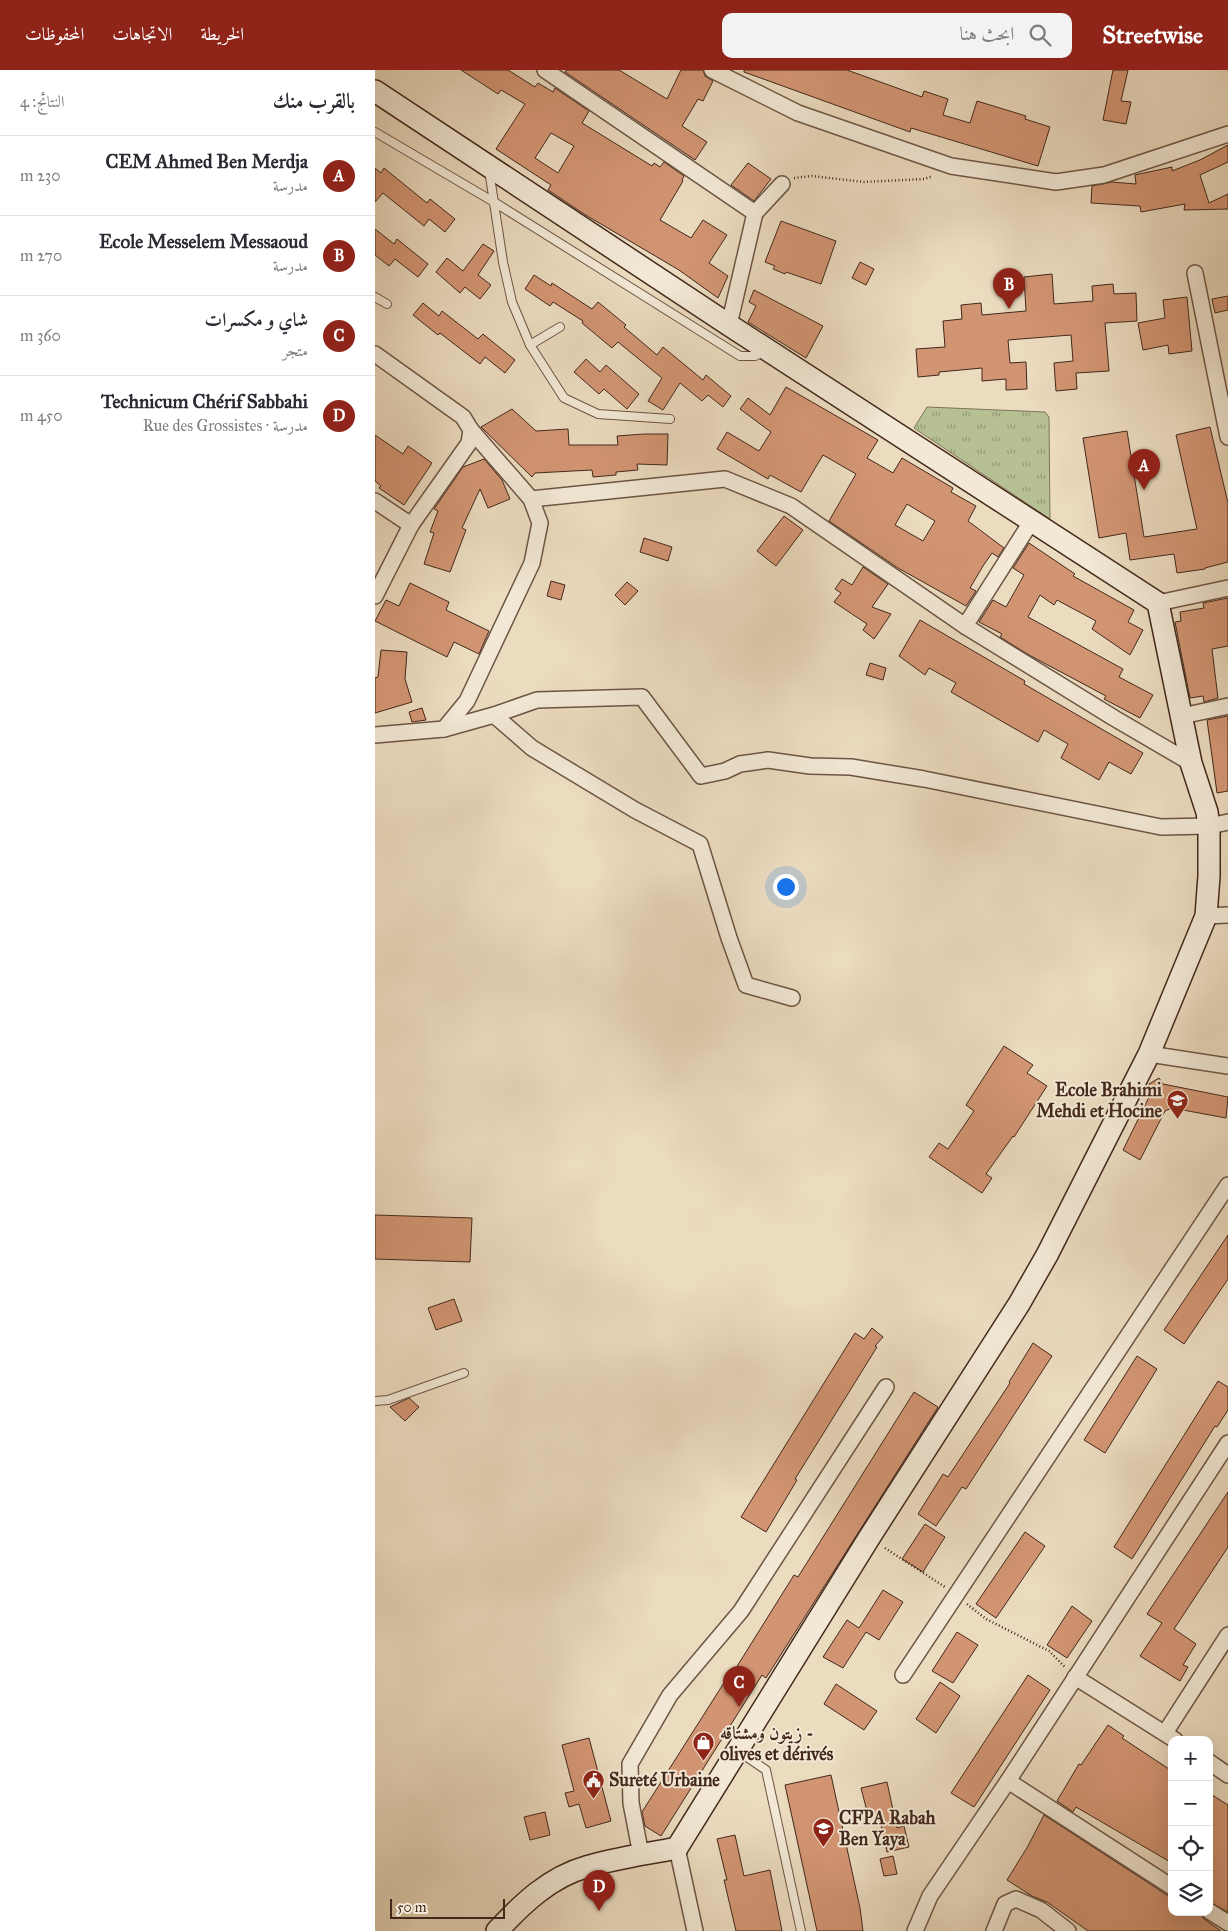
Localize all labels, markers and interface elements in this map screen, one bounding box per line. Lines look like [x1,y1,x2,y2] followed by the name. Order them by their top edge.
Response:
[722,13,1072,58] search box
[1102,20,1203,50] text: Streetwise
[1026,21,1054,49] icon: search
[960,22,1014,45] text: ابحث هنا
[25,23,84,45] text: المحفوظات
[112,23,172,45] text: الاتجاهات
[200,23,244,45] text: الخريطة
[273,88,355,114] text: بالقرب منك
[20,92,65,111] text: النتائج: 4
[106,150,308,173] text: CEM Ahmed Ben Merdja
[20,166,61,185] text: 230 m
[334,166,344,185] text: A
[273,176,308,195] text: مدرسة
[99,230,308,253] text: Ecole Messelem Messaoud
[20,246,62,265] text: 270 m
[334,246,344,265] text: B
[273,256,308,275] text: مدرسة
[993,268,1025,309] pin: B
[205,308,308,331] text: شاي و مكسرات
[20,326,61,345] text: 360 m
[334,326,344,345] text: C
[283,341,308,360] text: متجر
[101,390,308,413] text: Technicum Chérif Sabbahi
[20,406,63,425] text: 450 m
[333,406,345,425] text: D
[143,416,308,435] text: مدرسة · Rue des Grossistes
[1128,449,1160,490] pin: A
[773,874,799,900] your location
[1036,1079,1163,1122] place label: Ecole Brahimi Mehdi et Hocine
[1166,1088,1190,1119] school or university icon: Ecole Brahimi Mehdi et Hocine
[723,1666,755,1707] pin: C
[720,1722,834,1765] place label: زيتون ومشتاقه - olives et dérivés
[692,1731,716,1762] shop icon: زيتون ومشتاقه - olives et dérivés
[1168,1736,1213,1916] map controls
[1168,1736,1213,1781] button: +
[581,1768,605,1799] public building icon: Sureté Urbaine
[609,1769,720,1791] place label: Sureté Urbaine
[1168,1781,1213,1826] button: −
[839,1807,936,1851] place label: CFPA Rabah Ben Yaya
[811,1816,835,1847] school or university icon: CFPA Rabah Ben Yaya
[1168,1826,1213,1871] button: locate
[583,1870,615,1911] pin: D
[1168,1871,1213,1916] button: layers
[390,1896,505,1919] scale bar
[397,1899,426,1916] text: 50 m

